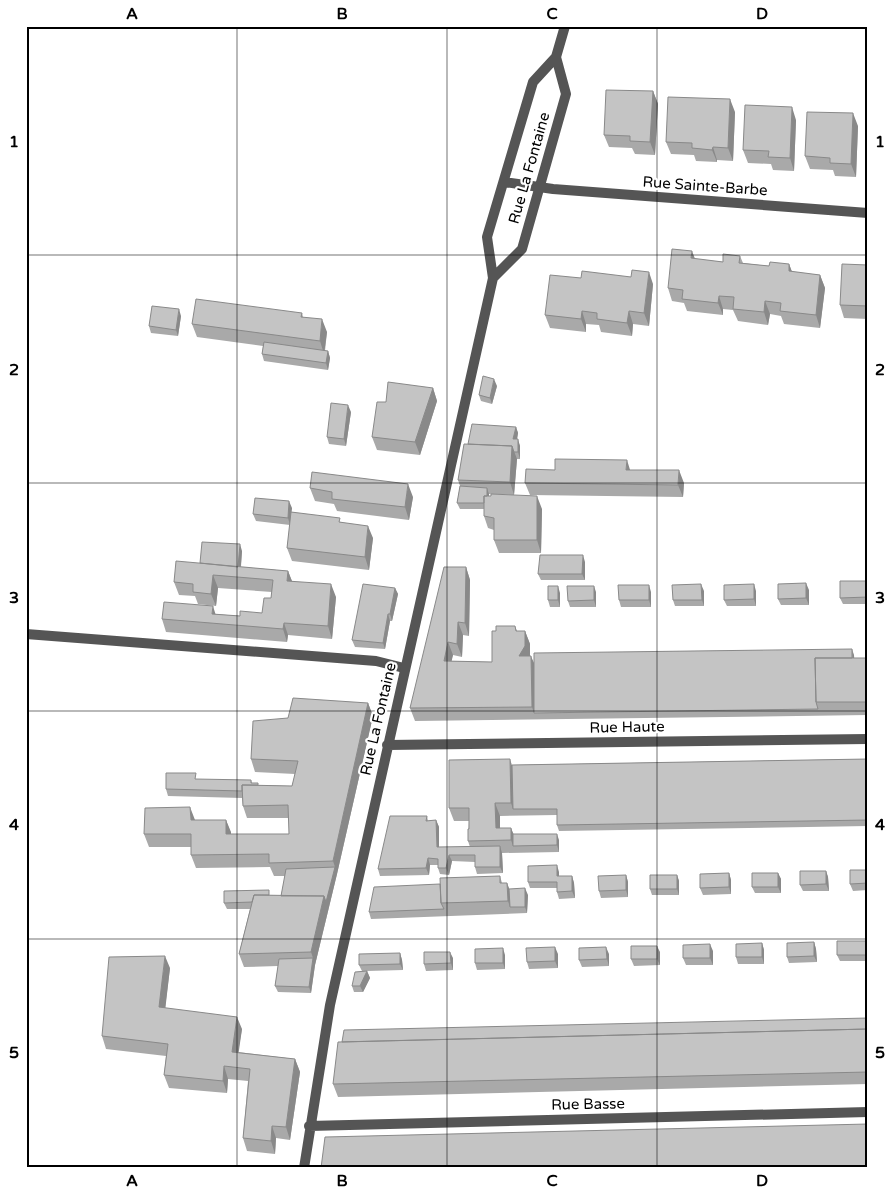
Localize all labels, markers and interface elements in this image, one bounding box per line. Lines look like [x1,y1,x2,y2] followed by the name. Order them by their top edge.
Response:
[126,4,138,24] text: A
[336,4,348,24] text: B
[546,4,558,24] text: C
[756,4,768,24] text: D
[504,110,554,226] street label: Rue La Fontaine
[9,132,19,152] text: 1
[875,132,885,152] text: 1
[642,173,768,199] street label: Rue Sainte-Barbe
[9,360,19,380] text: 2
[875,360,885,380] text: 2
[9,588,19,608] text: 3
[875,588,885,608] text: 3
[356,661,400,777] street label: Rue La Fontaine
[589,717,665,737] street label: Rue Haute
[9,815,19,835] text: 4
[875,815,885,835] text: 4
[9,1043,19,1063] text: 5
[875,1043,885,1063] text: 5
[551,1094,625,1114] street label: Rue Basse
[126,1171,138,1191] text: A
[336,1171,348,1191] text: B
[546,1171,558,1191] text: C
[756,1171,768,1191] text: D

